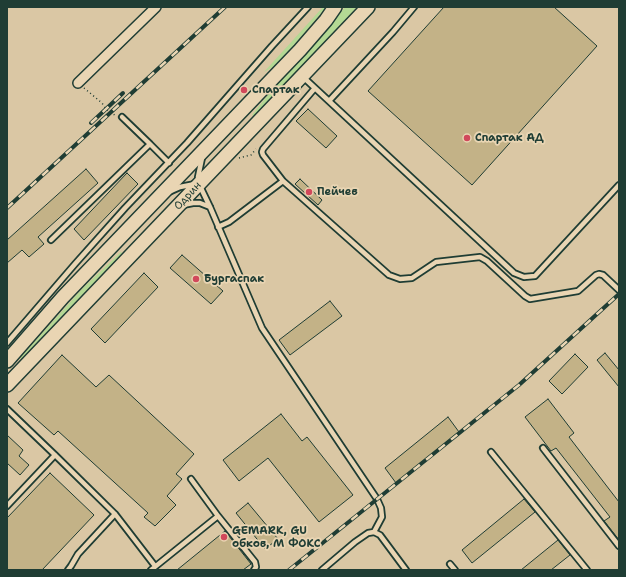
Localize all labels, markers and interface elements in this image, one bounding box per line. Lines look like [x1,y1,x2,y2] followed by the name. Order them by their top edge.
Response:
[252,83,300,97] place label: Спартак
[239,85,249,95] marker: Спартак
[475,131,544,145] place label: Спартак АД
[462,133,472,143] marker: Спартак АД
[172,179,204,213] street label: Одрин
[317,185,358,199] place label: Пейчев
[304,187,314,197] marker: Пейчев
[204,272,264,286] place label: Бургаспак
[191,274,201,284] marker: Бургаспак
[232,524,320,550] place label: GEMARK, GU обков, М ФОКС
[219,532,229,542] marker: GEMARK, GU обков, М ФОКС

